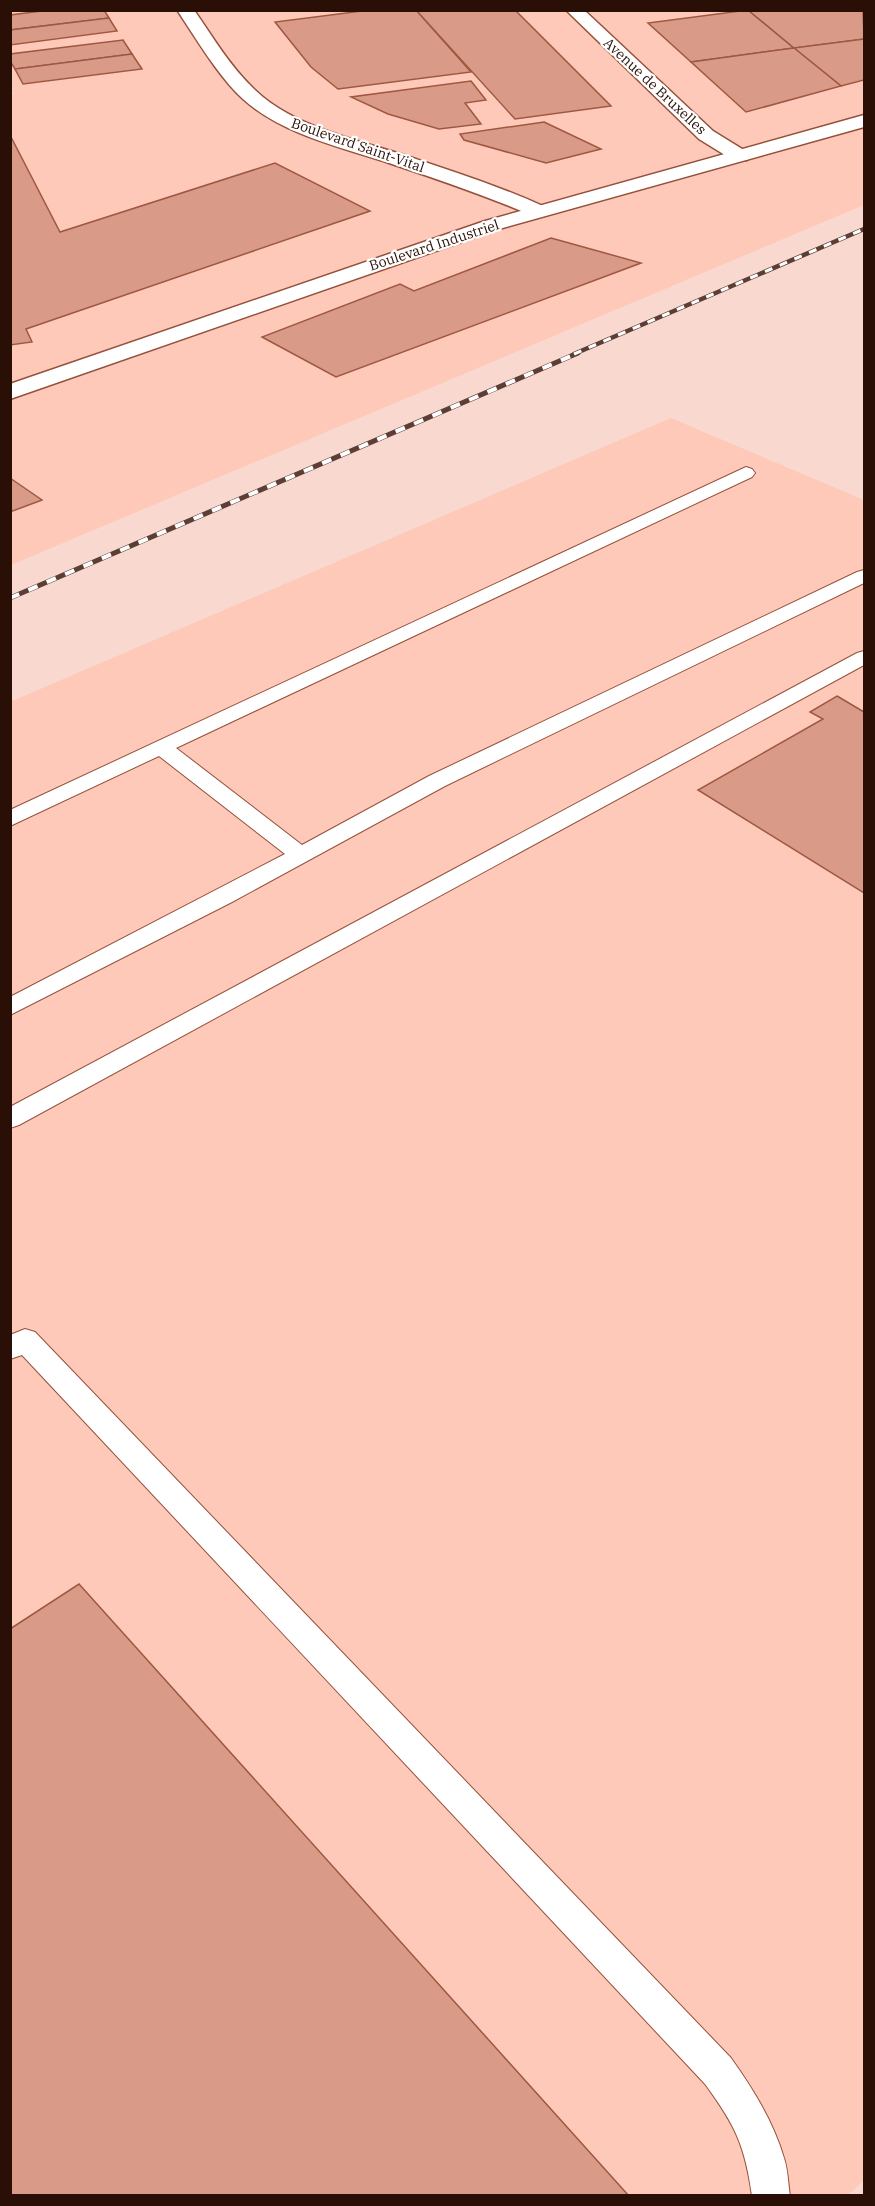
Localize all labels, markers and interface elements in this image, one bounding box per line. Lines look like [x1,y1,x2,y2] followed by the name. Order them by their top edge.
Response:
[600,34,710,138] street label: Avenue de Bruxelles
[289,114,427,176] street label: Boulevard Saint-Vital
[367,216,501,274] street label: Boulevard Industriel

